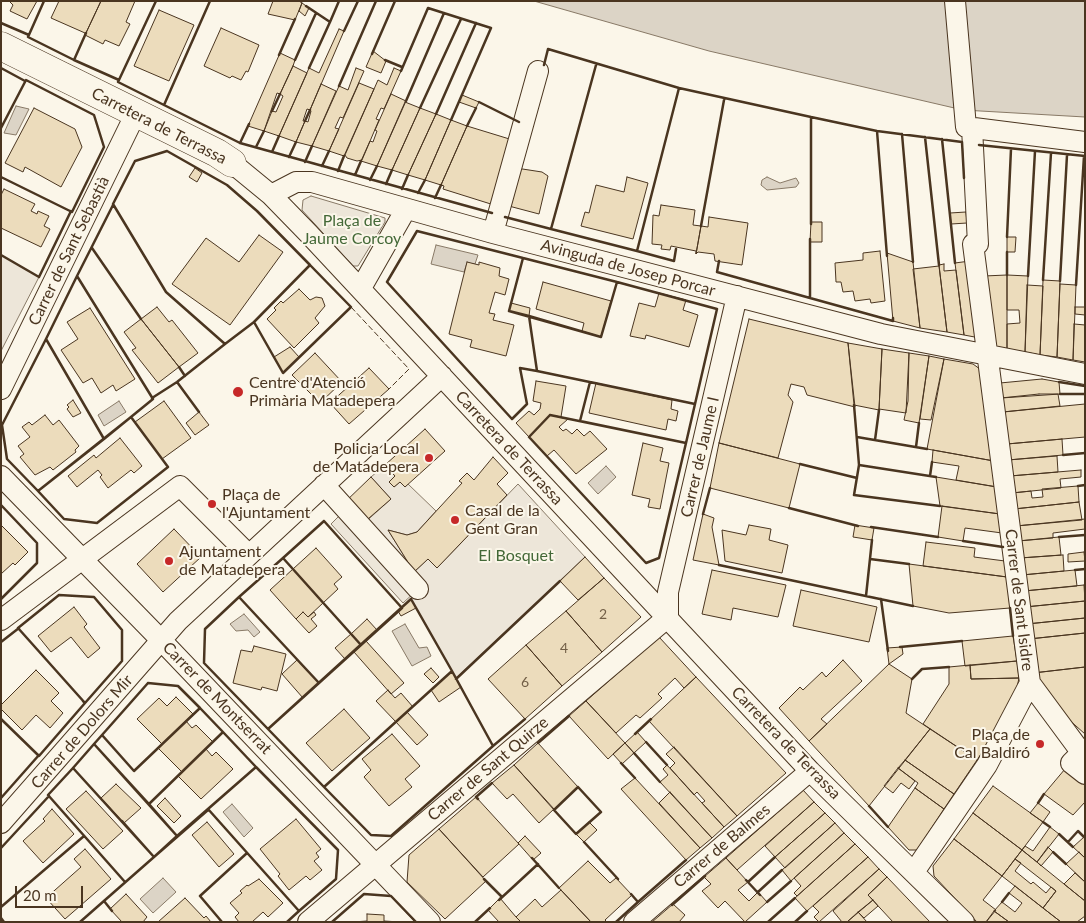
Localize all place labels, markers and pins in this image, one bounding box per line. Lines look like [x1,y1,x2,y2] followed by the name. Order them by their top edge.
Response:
[249,373,396,411] place label: Centre d'Atenció Primària Matadepera
[231,385,245,399] marker: Centre d'Atenció Primària Matadepera
[313,439,419,477] place label: Policia Local de Matadepera
[423,452,435,464] marker: Policia Local de Matadepera
[222,485,310,523] place label: Plaça de l'Ajuntament
[206,498,218,510] marker: Plaça de l'Ajuntament
[465,501,540,539] place label: Casal de la Gent Gran
[449,514,461,526] marker: Casal de la Gent Gran
[179,542,285,580] place label: Ajuntament de Matadepera
[163,555,175,567] marker: Ajuntament de Matadepera
[954,725,1030,763] place label: Plaça de Cal Baldiró
[1034,738,1046,750] marker: Plaça de Cal Baldiró

